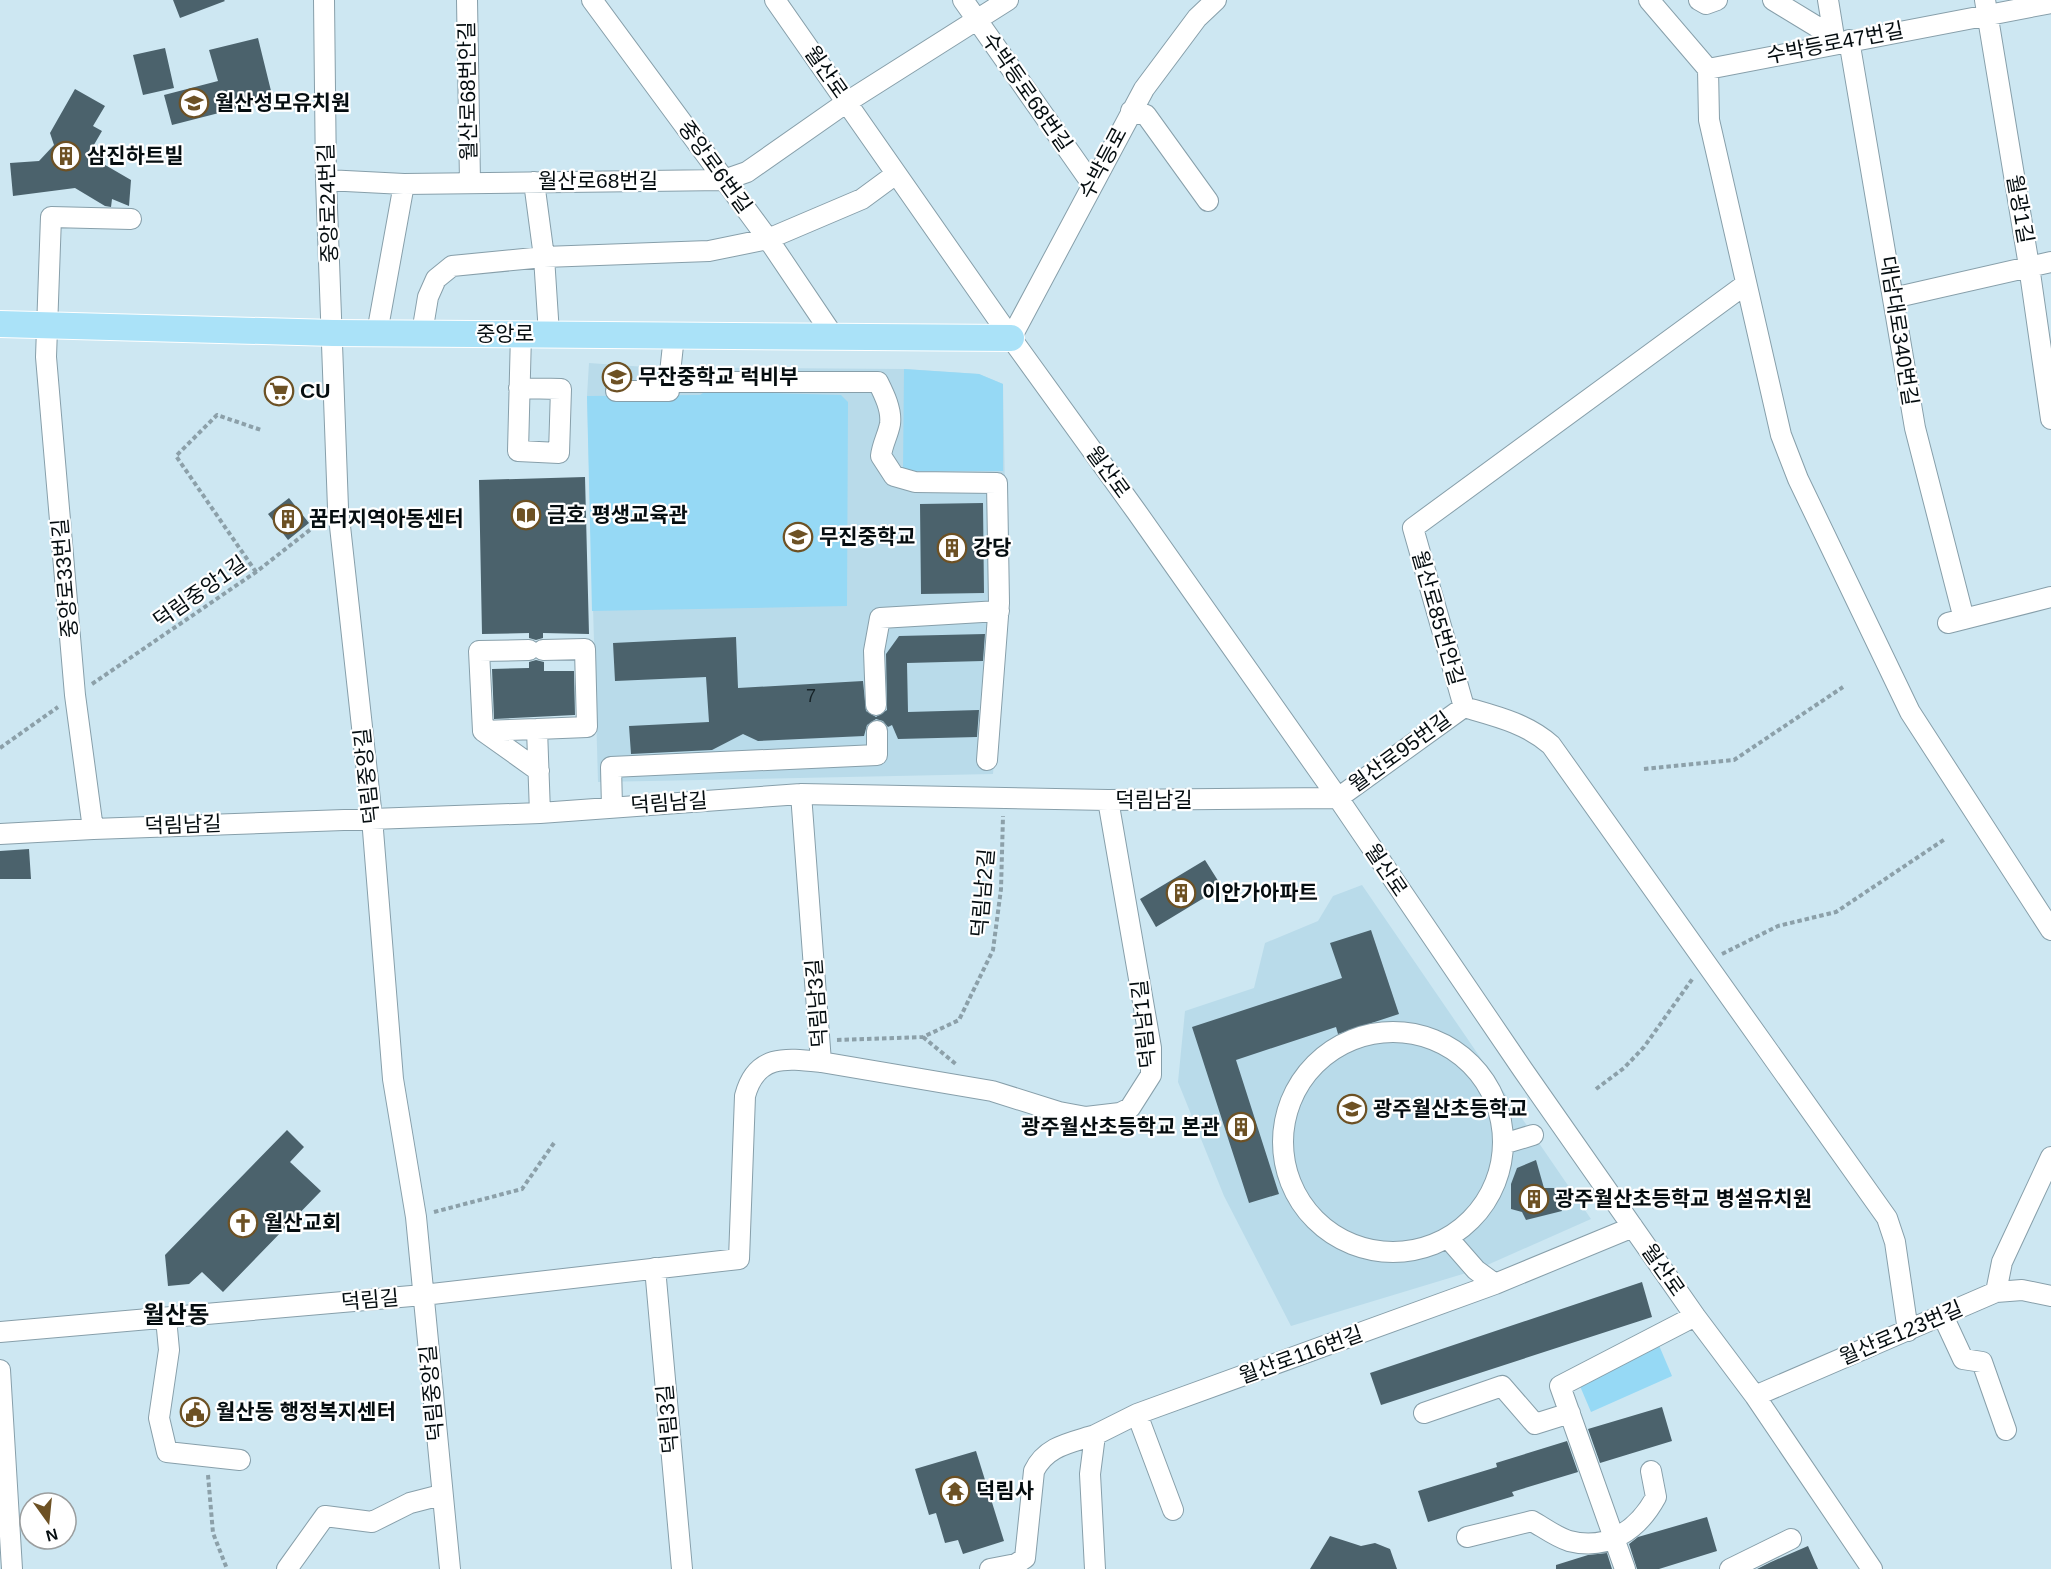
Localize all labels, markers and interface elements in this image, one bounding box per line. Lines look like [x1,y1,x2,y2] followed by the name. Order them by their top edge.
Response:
[1764,18,1905,67] street label: 수박등로47번길
[455,21,480,161] street label: 월산로68번안길
[978,28,1077,155] street label: 수박등로68번길
[800,41,852,102] street label: 월산로
[178,87,210,119] school or university icon: 월산성모유치원
[215,91,350,114] place label: 월산성모유치원
[674,116,757,217] street label: 중앙로6번길
[1074,123,1131,202] street label: 수박등로
[50,140,82,172] building icon: 삼진하트빌
[314,143,341,263] street label: 중앙로24번길
[87,144,184,167] place label: 삼진하트빌
[538,169,658,192] street label: 월산로68번길
[2003,173,2038,245] street label: 월광1길
[1876,255,1923,407] street label: 대남대로340번길
[476,322,534,345] street label: 중앙로
[601,361,633,393] school or university icon: 무잔중학교 럭비부
[638,365,798,388] place label: 무잔중학교 럭비부
[263,375,295,407] supermarket icon: CU
[300,379,330,402] place label: CU
[1082,441,1135,502] street label: 월산로
[510,499,542,531] library icon: 금호 평생교육관
[272,503,304,535] building icon: 꿈터지역아동센터
[547,503,688,526] place label: 금호 평생교육관
[309,507,464,530] place label: 꿈터지역아동센터
[48,517,81,639] street label: 중앙로33번길
[782,521,814,553] school or university icon: 무진중학교
[819,525,916,548] place label: 무진중학교
[936,532,968,564] building icon: 강당
[973,536,1012,559] place label: 강당
[1408,548,1469,688] street label: 월산로85번안길
[149,551,251,632] street label: 덕림중앙1길
[806,686,816,706] house number: 7
[1344,707,1455,796] street label: 월산로95번길
[350,727,383,825] street label: 덕림중앙길
[630,788,708,817] street label: 덕림남길
[1115,788,1193,811] street label: 덕림남길
[144,812,222,837] street label: 덕림남길
[1361,839,1412,900] street label: 월산로
[967,848,998,938] street label: 덕림남2길
[1165,877,1197,909] building icon: 이안가아파트
[1202,881,1318,904] place label: 이안가아파트
[802,958,831,1048] street label: 덕림남3길
[1127,979,1160,1069] street label: 덕림남1길
[1336,1093,1368,1125] school or university icon: 광주월산초등학교
[1373,1097,1528,1120] place label: 광주월산초등학교
[1225,1111,1257,1143] building icon: 광주월산초등학교 본관
[1021,1115,1220,1138] place label: 광주월산초등학교 본관
[1518,1183,1550,1215] building icon: 광주월산초등학교 병설유치원
[1555,1187,1812,1210] place label: 광주월산초등학교 병설유치원
[227,1207,259,1239] church icon: 월산교회
[264,1211,341,1234] place label: 월산교회
[1637,1239,1689,1300] street label: 월산로
[340,1286,400,1313] street label: 덕림길
[1836,1296,1966,1369] street label: 월산로123번길
[143,1301,209,1328] district label: 월산동
[1236,1321,1366,1388] street label: 월산로116번길
[416,1344,447,1442] street label: 덕림중앙길
[653,1383,682,1455] street label: 덕림3길
[179,1396,211,1428] public building icon: 월산동 행정복지센터
[216,1400,396,1423] place label: 월산동 행정복지센터
[939,1475,971,1507] temple icon: 덕림사
[976,1479,1034,1502] place label: 덕림사
[18,1491,78,1551] north arrow
[44,1525,60,1545] text: N

